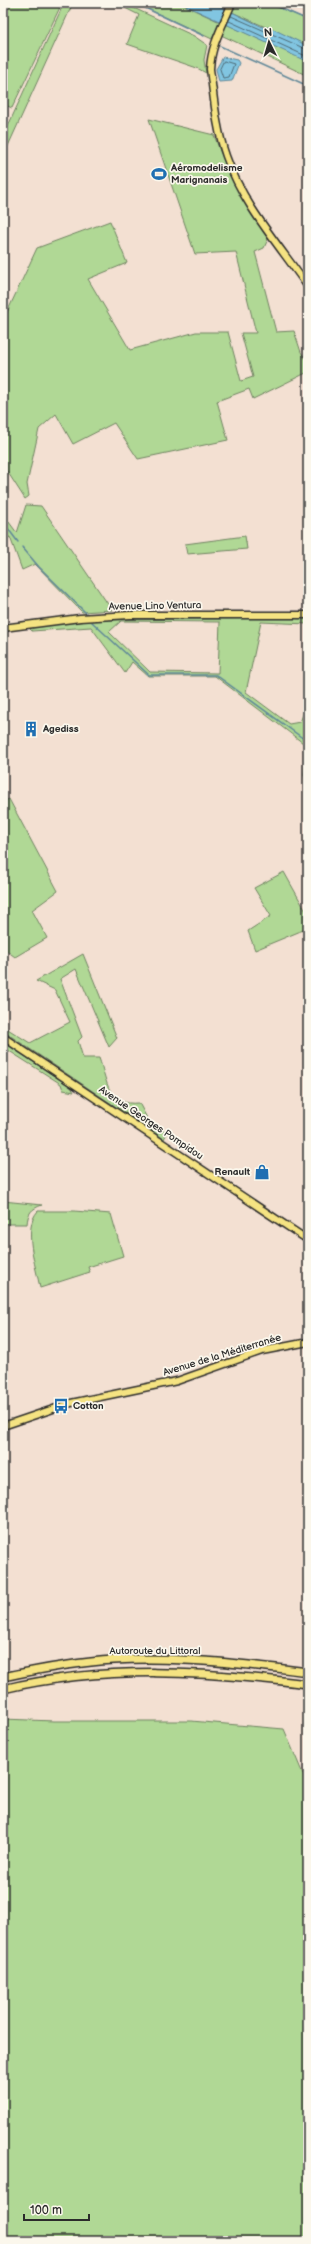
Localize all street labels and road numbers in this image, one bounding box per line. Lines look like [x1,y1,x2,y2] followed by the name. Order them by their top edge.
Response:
[109,599,202,613] street label: Avenue Lino Ventura
[97,1084,205,1162] street label: Avenue Georges Pompidou
[162,1331,283,1379] street label: Avenue de la Méditerranée
[110,1645,200,1657] street label: Autoroute du Littoral

